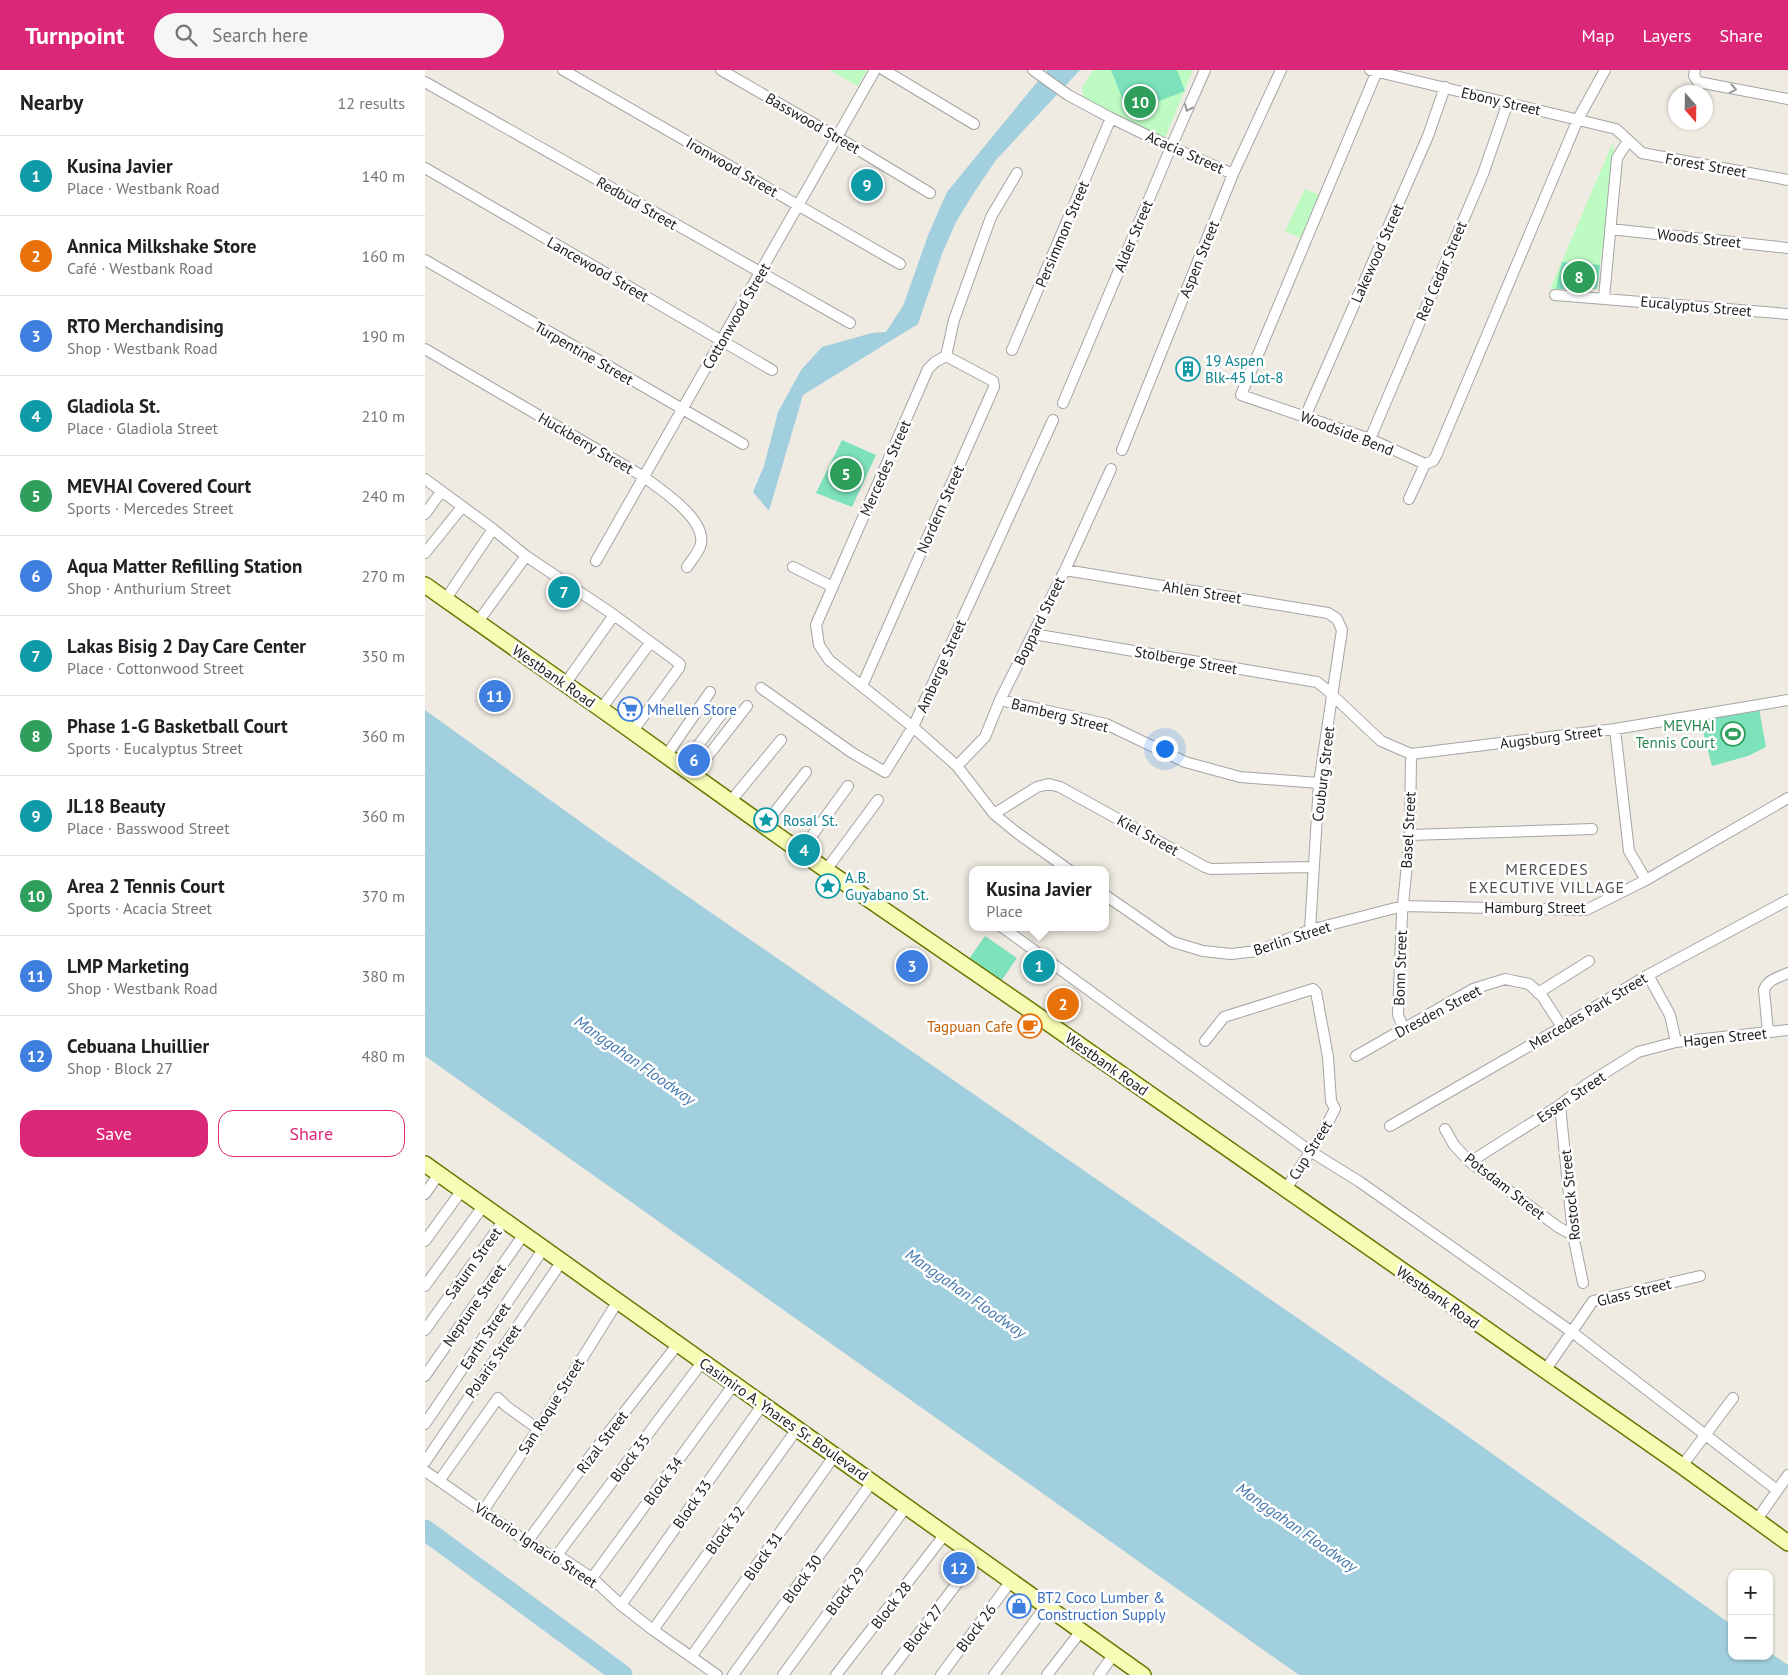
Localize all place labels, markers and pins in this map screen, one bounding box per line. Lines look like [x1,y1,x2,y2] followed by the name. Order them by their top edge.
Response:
[1124,83,1156,121] pin: 10
[851,166,883,204] pin: 9
[1563,258,1595,296] pin: 8
[1205,351,1283,387] place label: 19 Aspen Blk-45 Lot-8
[1175,356,1201,382] building icon: 19 Aspen Blk-45 Lot-8
[830,455,862,493] pin: 5
[548,573,580,611] pin: 7
[479,677,511,715] pin: 11
[617,696,643,722] supermarket icon: Mhellen Store
[647,700,737,719] place label: Mhellen Store
[1635,716,1715,752] place label: MEVHAI Tennis Court
[1720,721,1746,747] sports icon: MEVHAI Tennis Court
[678,741,710,779] pin: 6
[753,807,779,833] place icon: Rosal St.
[783,811,838,830] place label: Rosal St.
[788,831,820,869] pin: 4
[845,868,929,904] place label: A.B. Guyabano St.
[815,873,841,899] place icon: A.B. Guyabano St.
[896,947,928,985] pin: 3
[1023,947,1055,985] pin: 1
[1047,985,1079,1023] pin: 2
[1017,1013,1043,1039] cafe icon: Tagpuan Cafe
[927,1017,1013,1036] place label: Tagpuan Cafe
[943,1549,975,1587] pin: 12
[1037,1588,1166,1624] place label: BT2 Coco Lumber & Construction Supply
[1006,1593,1032,1619] shop icon: BT2 Coco Lumber & Construction Supply

